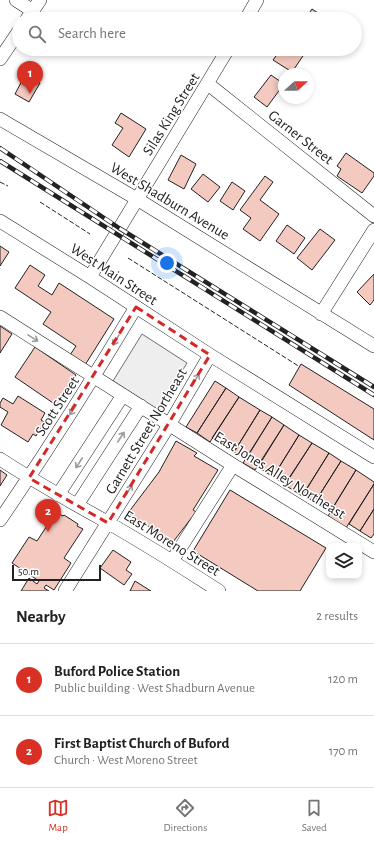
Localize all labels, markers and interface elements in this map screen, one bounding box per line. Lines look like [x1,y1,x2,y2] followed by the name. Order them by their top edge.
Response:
[12,12,362,56] search box
[26,23,48,45] icon: search
[58,26,126,41] text: Search here
[17,61,43,94] pin: 1
[278,68,314,104] north arrow
[140,70,203,158] street label: Silas King Street
[265,108,336,167] street label: Garner Street
[108,160,232,243] street label: West Shadburn Avenue
[68,241,160,308] street label: West Main Street
[157,253,177,273] your location
[27,334,38,342] one-way arrow
[112,334,120,345] one-way arrow
[103,366,190,497] street label: Garnett Street Northeast
[193,373,201,385] one-way arrow
[33,374,82,439] street label: Scott Street
[69,404,78,415] one-way arrow
[211,429,348,522] street label: East Jones Alley Northeast
[117,432,125,443] one-way arrow
[75,457,83,468] one-way arrow
[125,484,133,496] one-way arrow
[35,499,61,532] pin: 2
[121,508,223,579] street label: East Moreno Street
[326,543,362,579] map controls
[326,543,362,579] button: layers
[12,563,101,582] scale bar
[18,566,39,577] text: 50 m
[16,608,66,625] text: Nearby
[316,610,358,623] text: 2 results
[54,664,180,679] text: Buford Police Station
[27,673,31,686] text: 1
[328,673,358,686] text: 120 m
[54,682,255,695] text: Public building · West Shadburn Avenue
[54,736,229,751] text: First Baptist Church of Buford
[26,745,32,758] text: 2
[329,745,358,758] text: 170 m
[54,754,198,767] text: Church · West Moreno Street
[47,797,69,834] tab: Map
[163,797,207,834] tab: Directions
[302,797,327,834] tab: Saved

